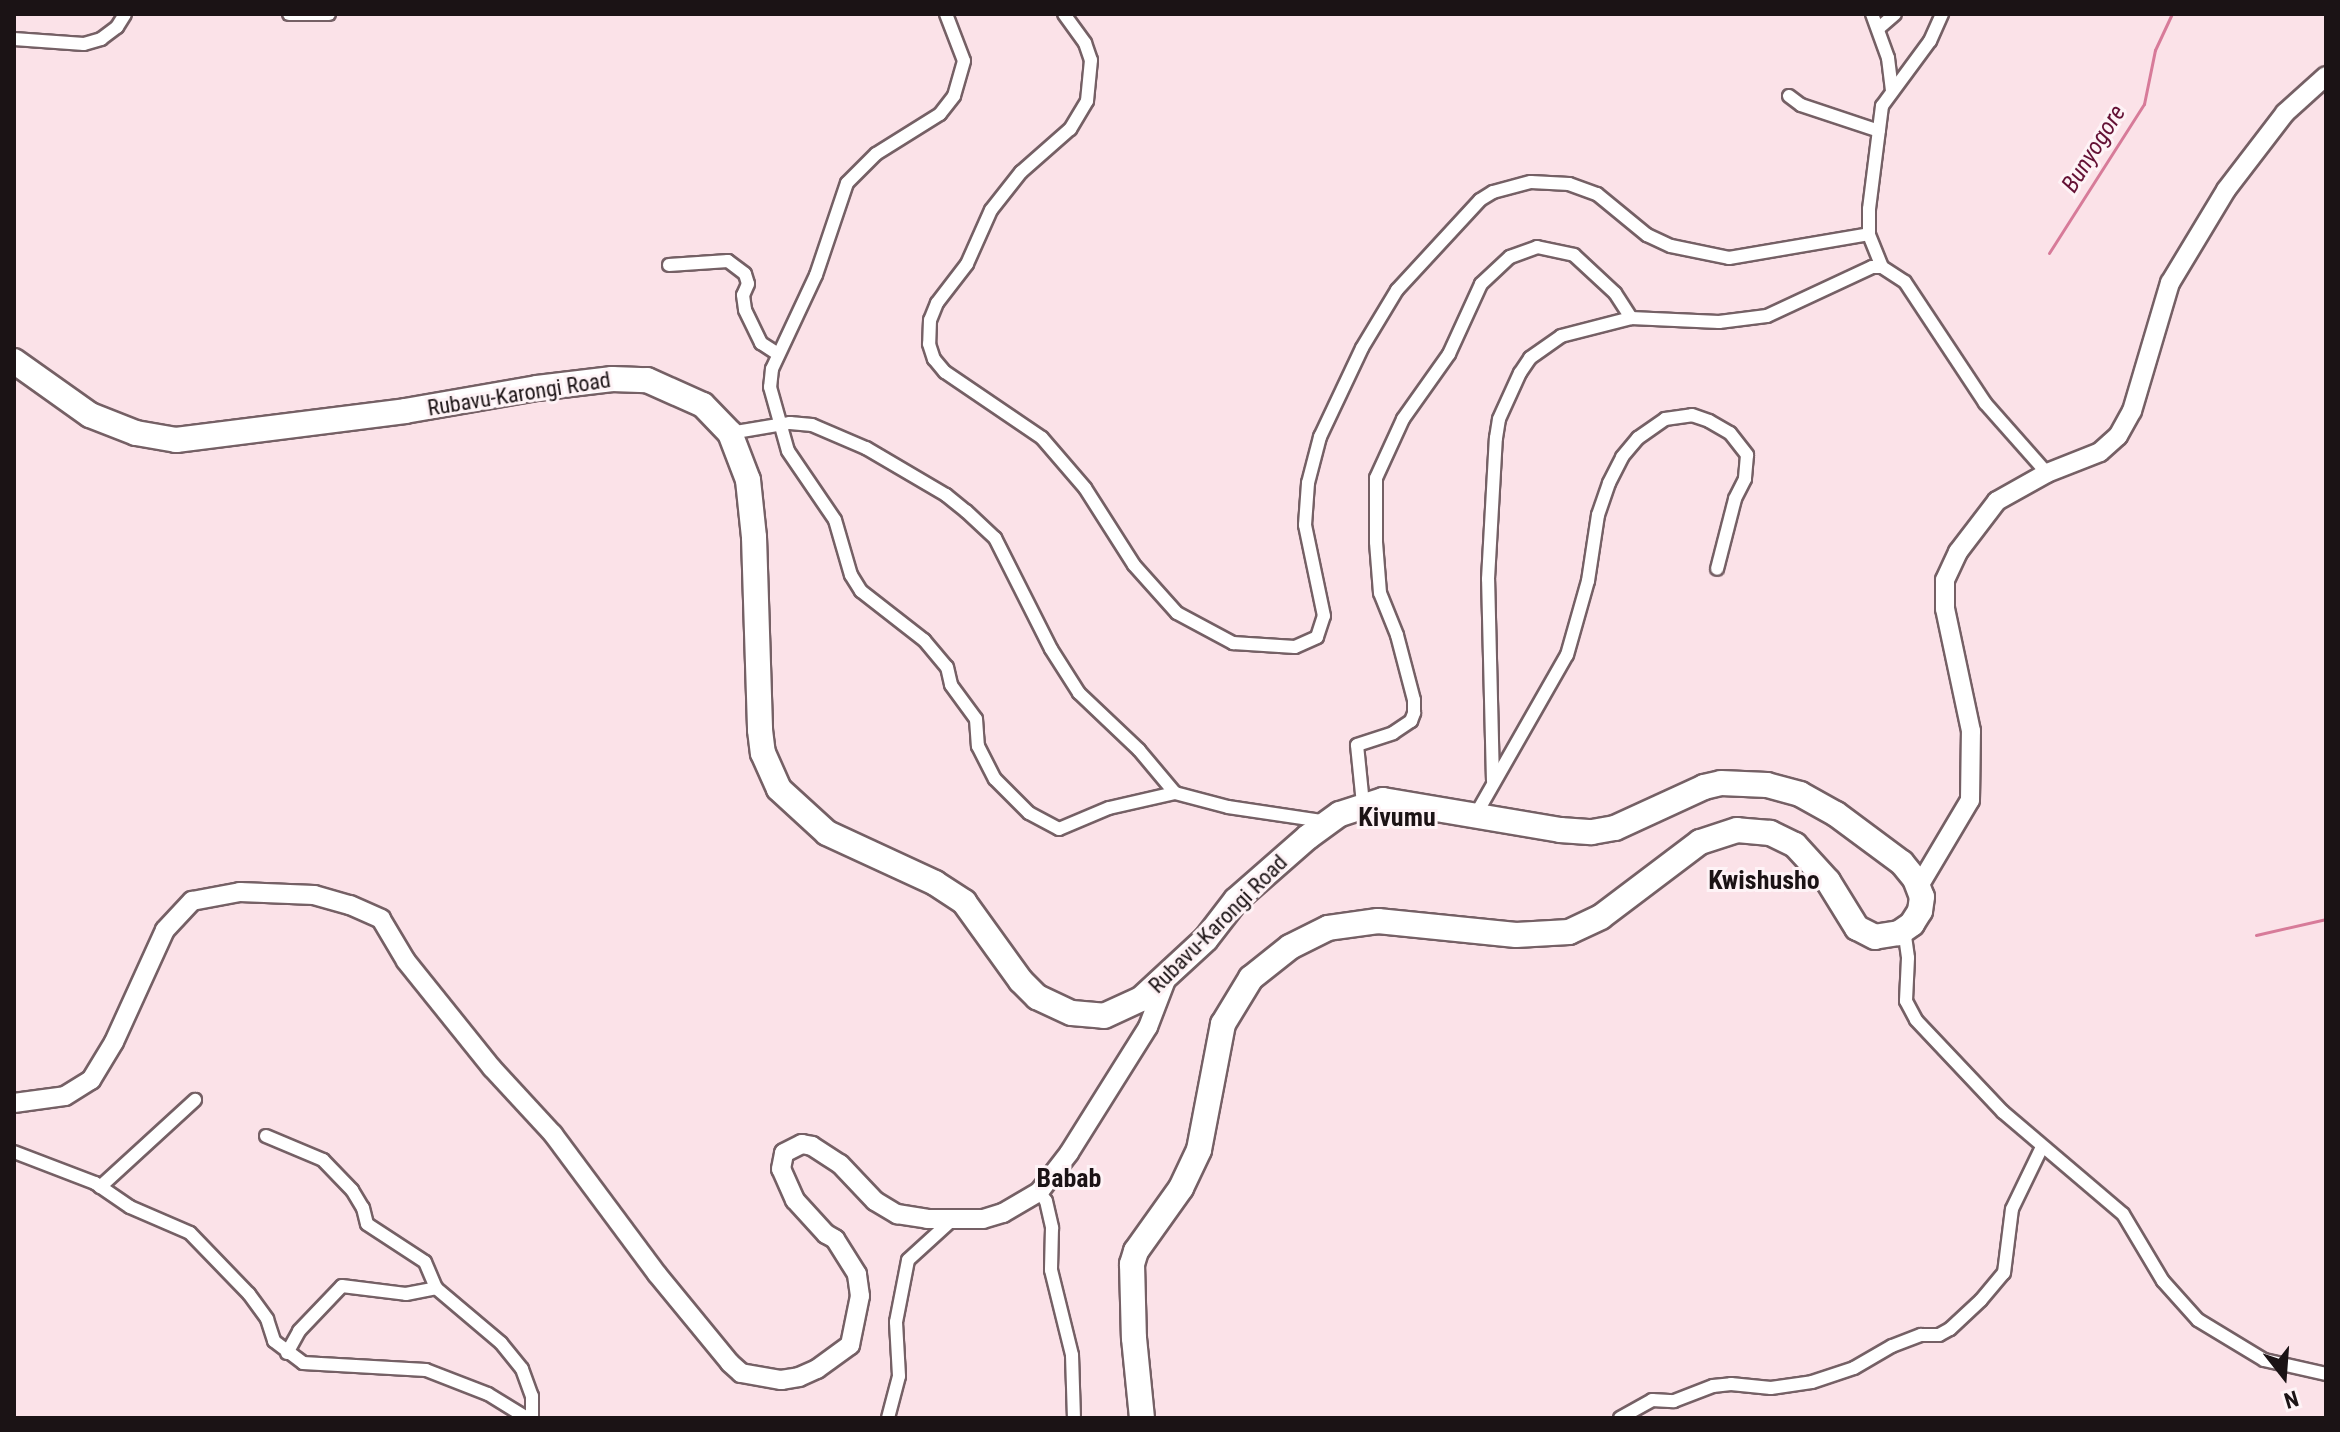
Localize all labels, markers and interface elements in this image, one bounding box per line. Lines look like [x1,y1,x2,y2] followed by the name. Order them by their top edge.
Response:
[2056,100,2132,198] water label: Bunyogore
[426,367,612,421] street label: Rubavu-Karongi Road
[1358,802,1436,834] district label: Kivumu
[1143,849,1293,999] street label: Rubavu-Karongi Road
[1708,865,1820,897] district label: Kwishusho
[1037,1163,1101,1195] district label: Babab
[2244,1336,2324,1416] north arrow
[2281,1386,2301,1413] text: N

